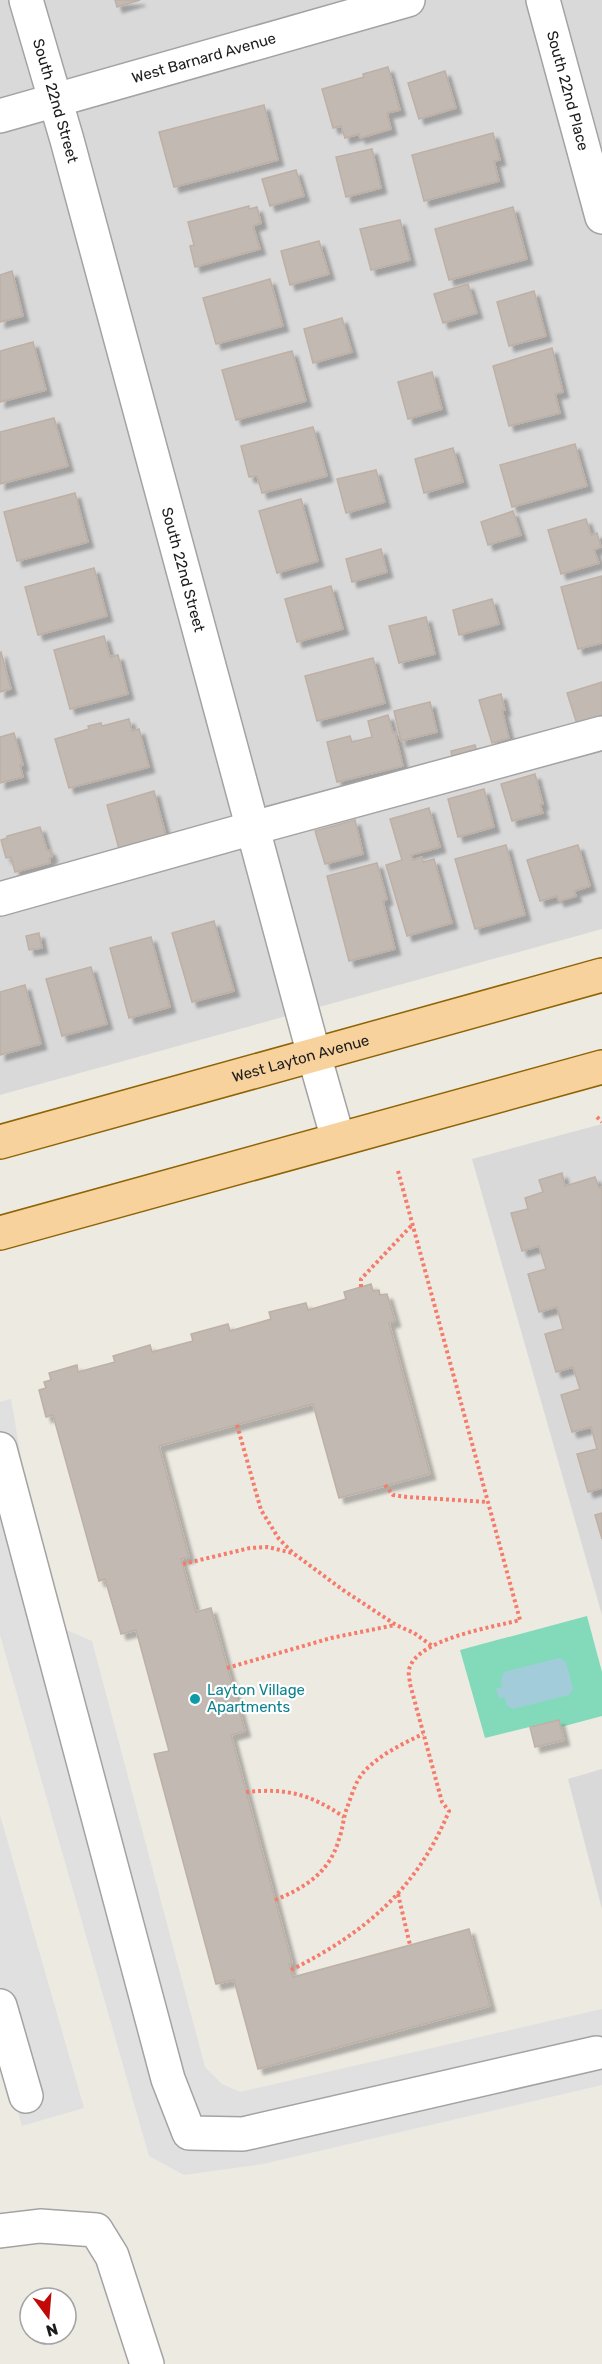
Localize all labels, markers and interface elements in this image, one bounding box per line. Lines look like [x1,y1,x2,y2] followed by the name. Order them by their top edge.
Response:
[130,29,278,87] street label: West Barnard Avenue
[543,29,593,153] street label: South 22nd Place
[29,37,82,165] street label: South 22nd Street
[158,505,208,634] street label: South 22nd Street
[230,1031,371,1086] street label: West Layton Avenue
[207,1681,305,1716] place label: Layton Village Apartments
[188,1692,202,1706] marker: Layton Village Apartments
[18,2286,78,2346] north arrow
[44,2319,60,2341] text: N

